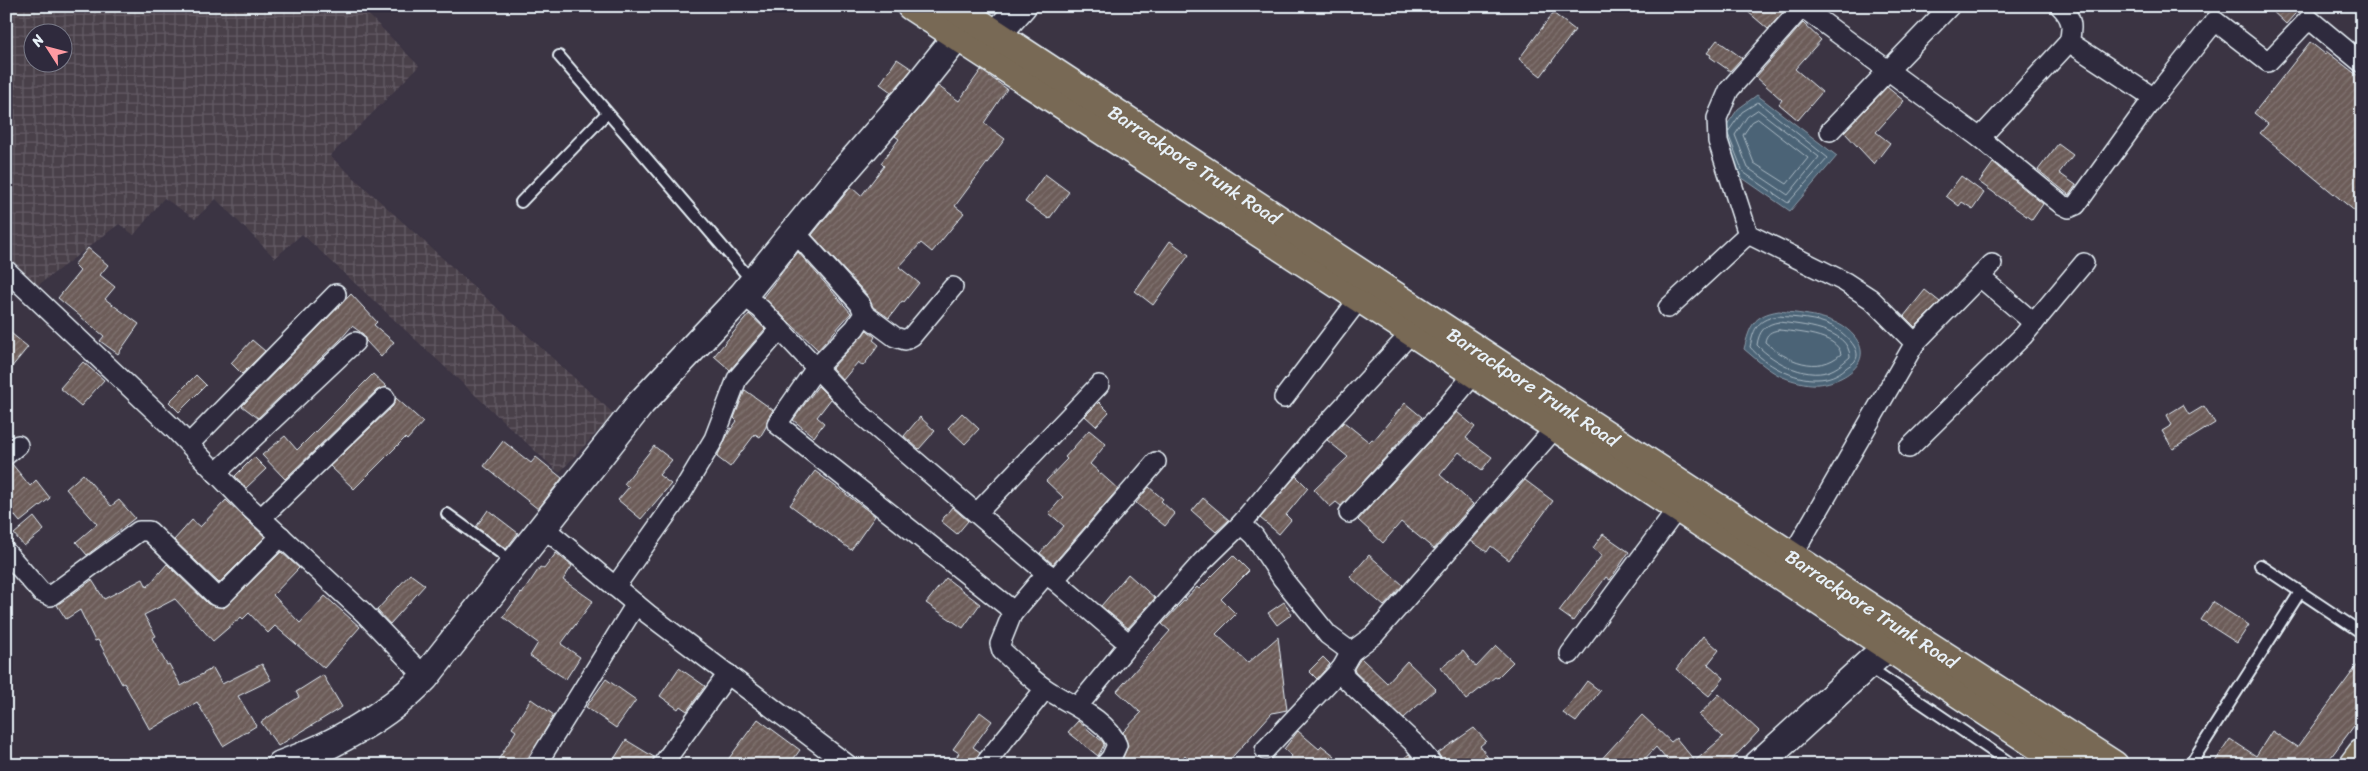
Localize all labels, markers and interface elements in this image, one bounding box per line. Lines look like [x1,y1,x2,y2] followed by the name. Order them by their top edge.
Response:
[22,22,72,72] north arrow
[24,29,51,53] text: N
[1101,96,1289,235] street label: Barrackpore Trunk Road
[1440,318,1628,457] street label: Barrackpore Trunk Road
[1779,540,1967,679] street label: Barrackpore Trunk Road

